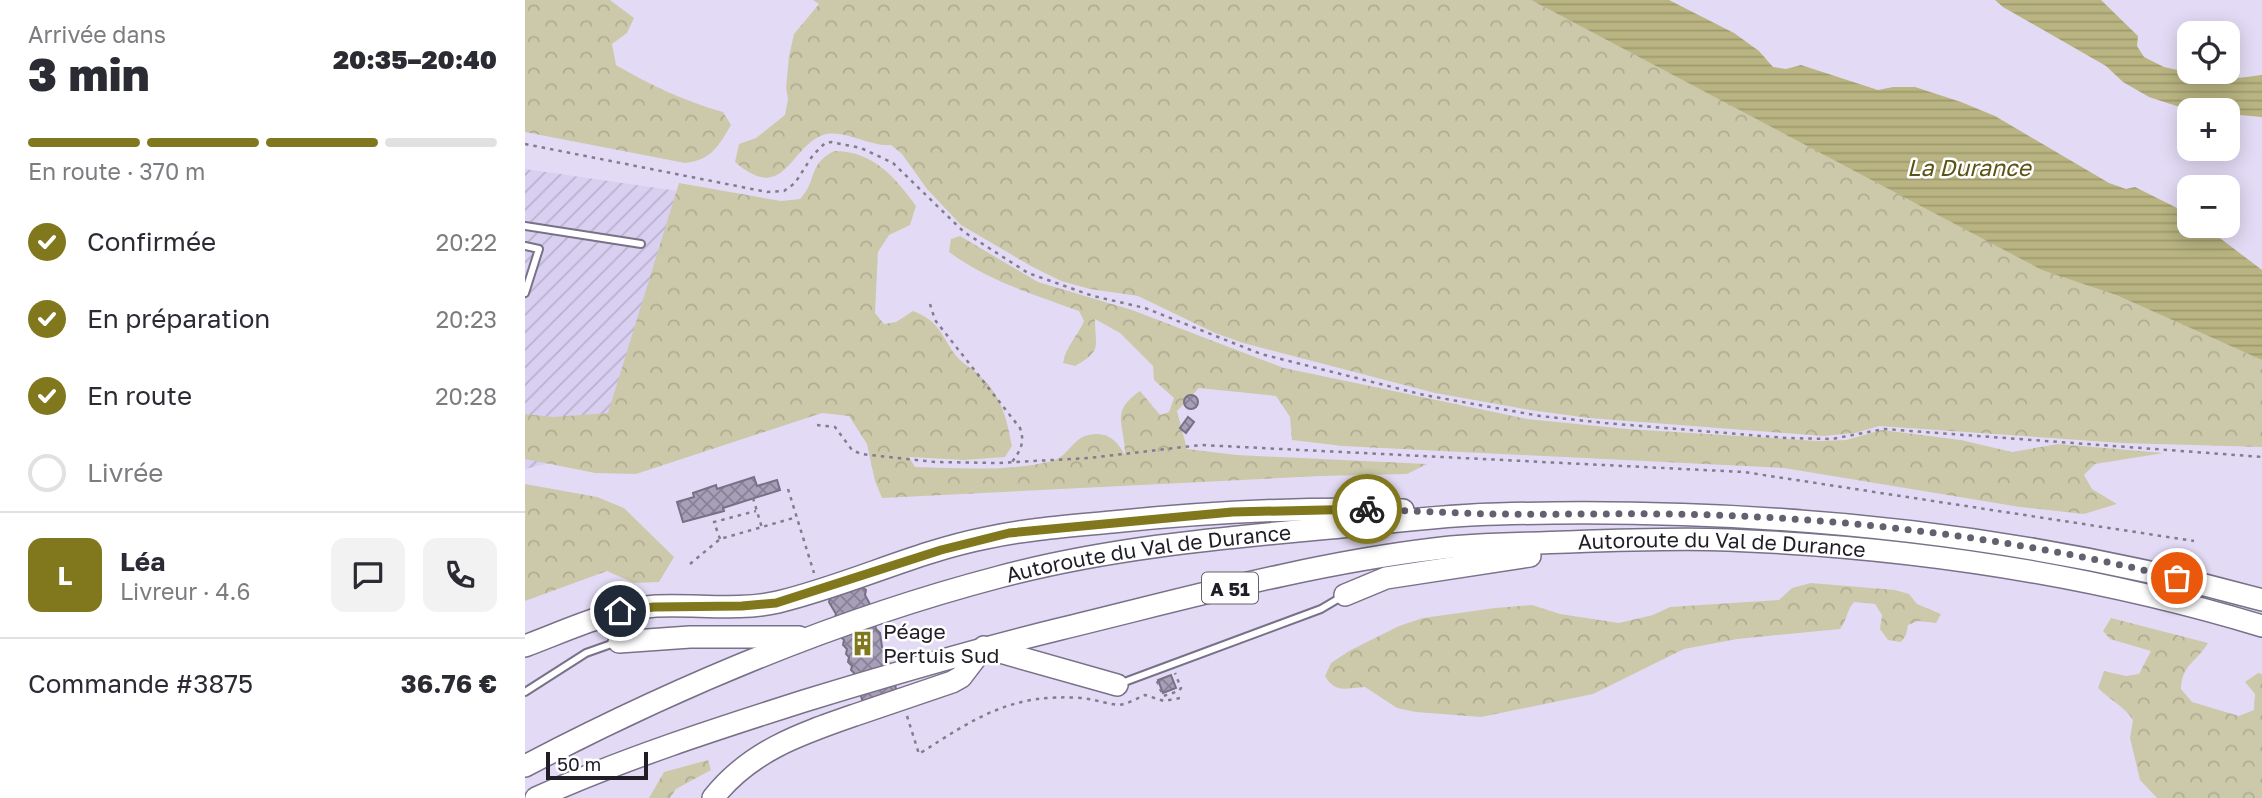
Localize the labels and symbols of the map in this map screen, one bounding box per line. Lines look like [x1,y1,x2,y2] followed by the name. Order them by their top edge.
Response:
[1907,153,2033,181] water label: La Durance
[1332,474,1402,544] courier
[1003,519,1292,588] street label: Autoroute du Val de Durance
[1577,526,1867,562] street label: Autoroute du Val de Durance
[2147,548,2207,608] pin
[1202,572,1258,604] road number: A 51
[590,581,650,641] pin
[883,618,1000,668] place label: Péage Pertuis Sud
[849,629,877,657] building icon: Péage Pertuis Sud
[546,749,647,781] scale bar

